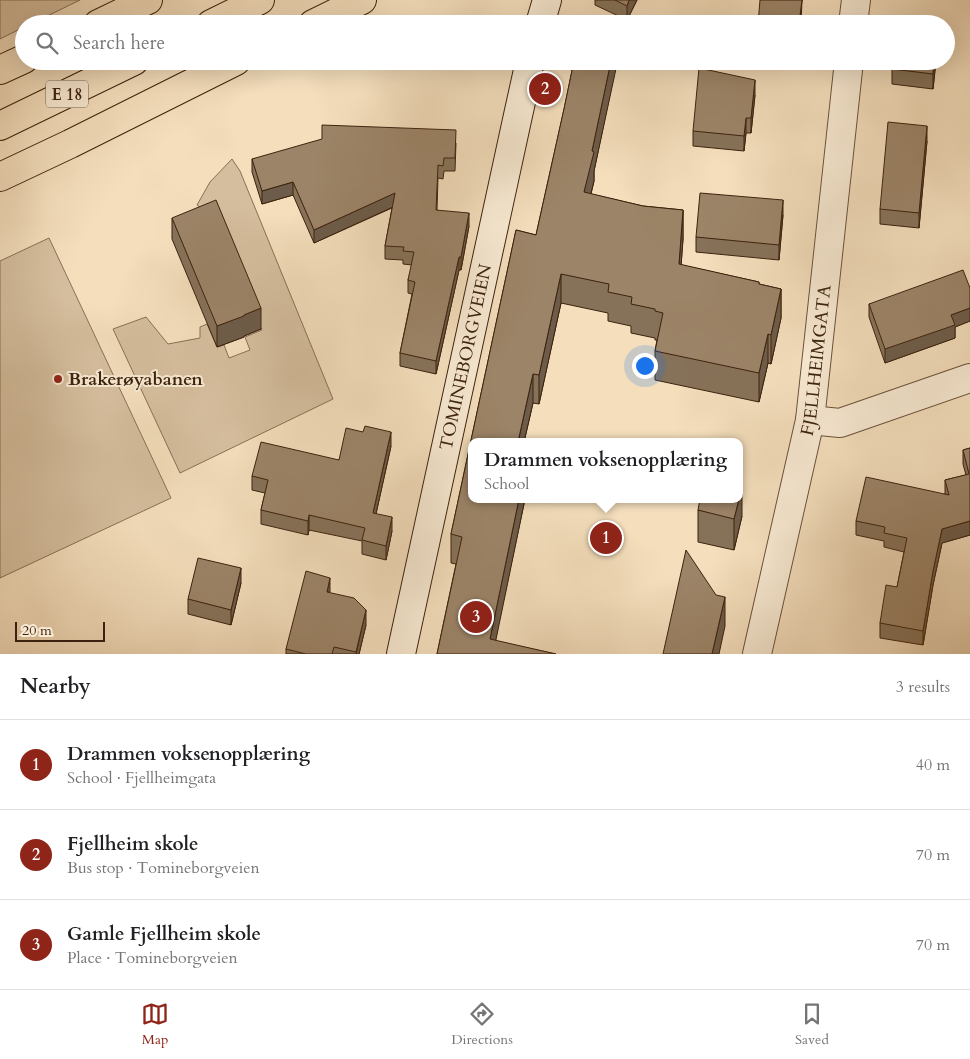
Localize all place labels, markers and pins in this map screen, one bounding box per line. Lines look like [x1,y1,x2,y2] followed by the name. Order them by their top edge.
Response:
[529,70,561,108] pin: 2
[68,367,203,392] place label: Brakerøyabanen
[52,373,64,385] marker: Brakerøyabanen
[590,519,622,557] pin: 1
[460,598,492,636] pin: 3

